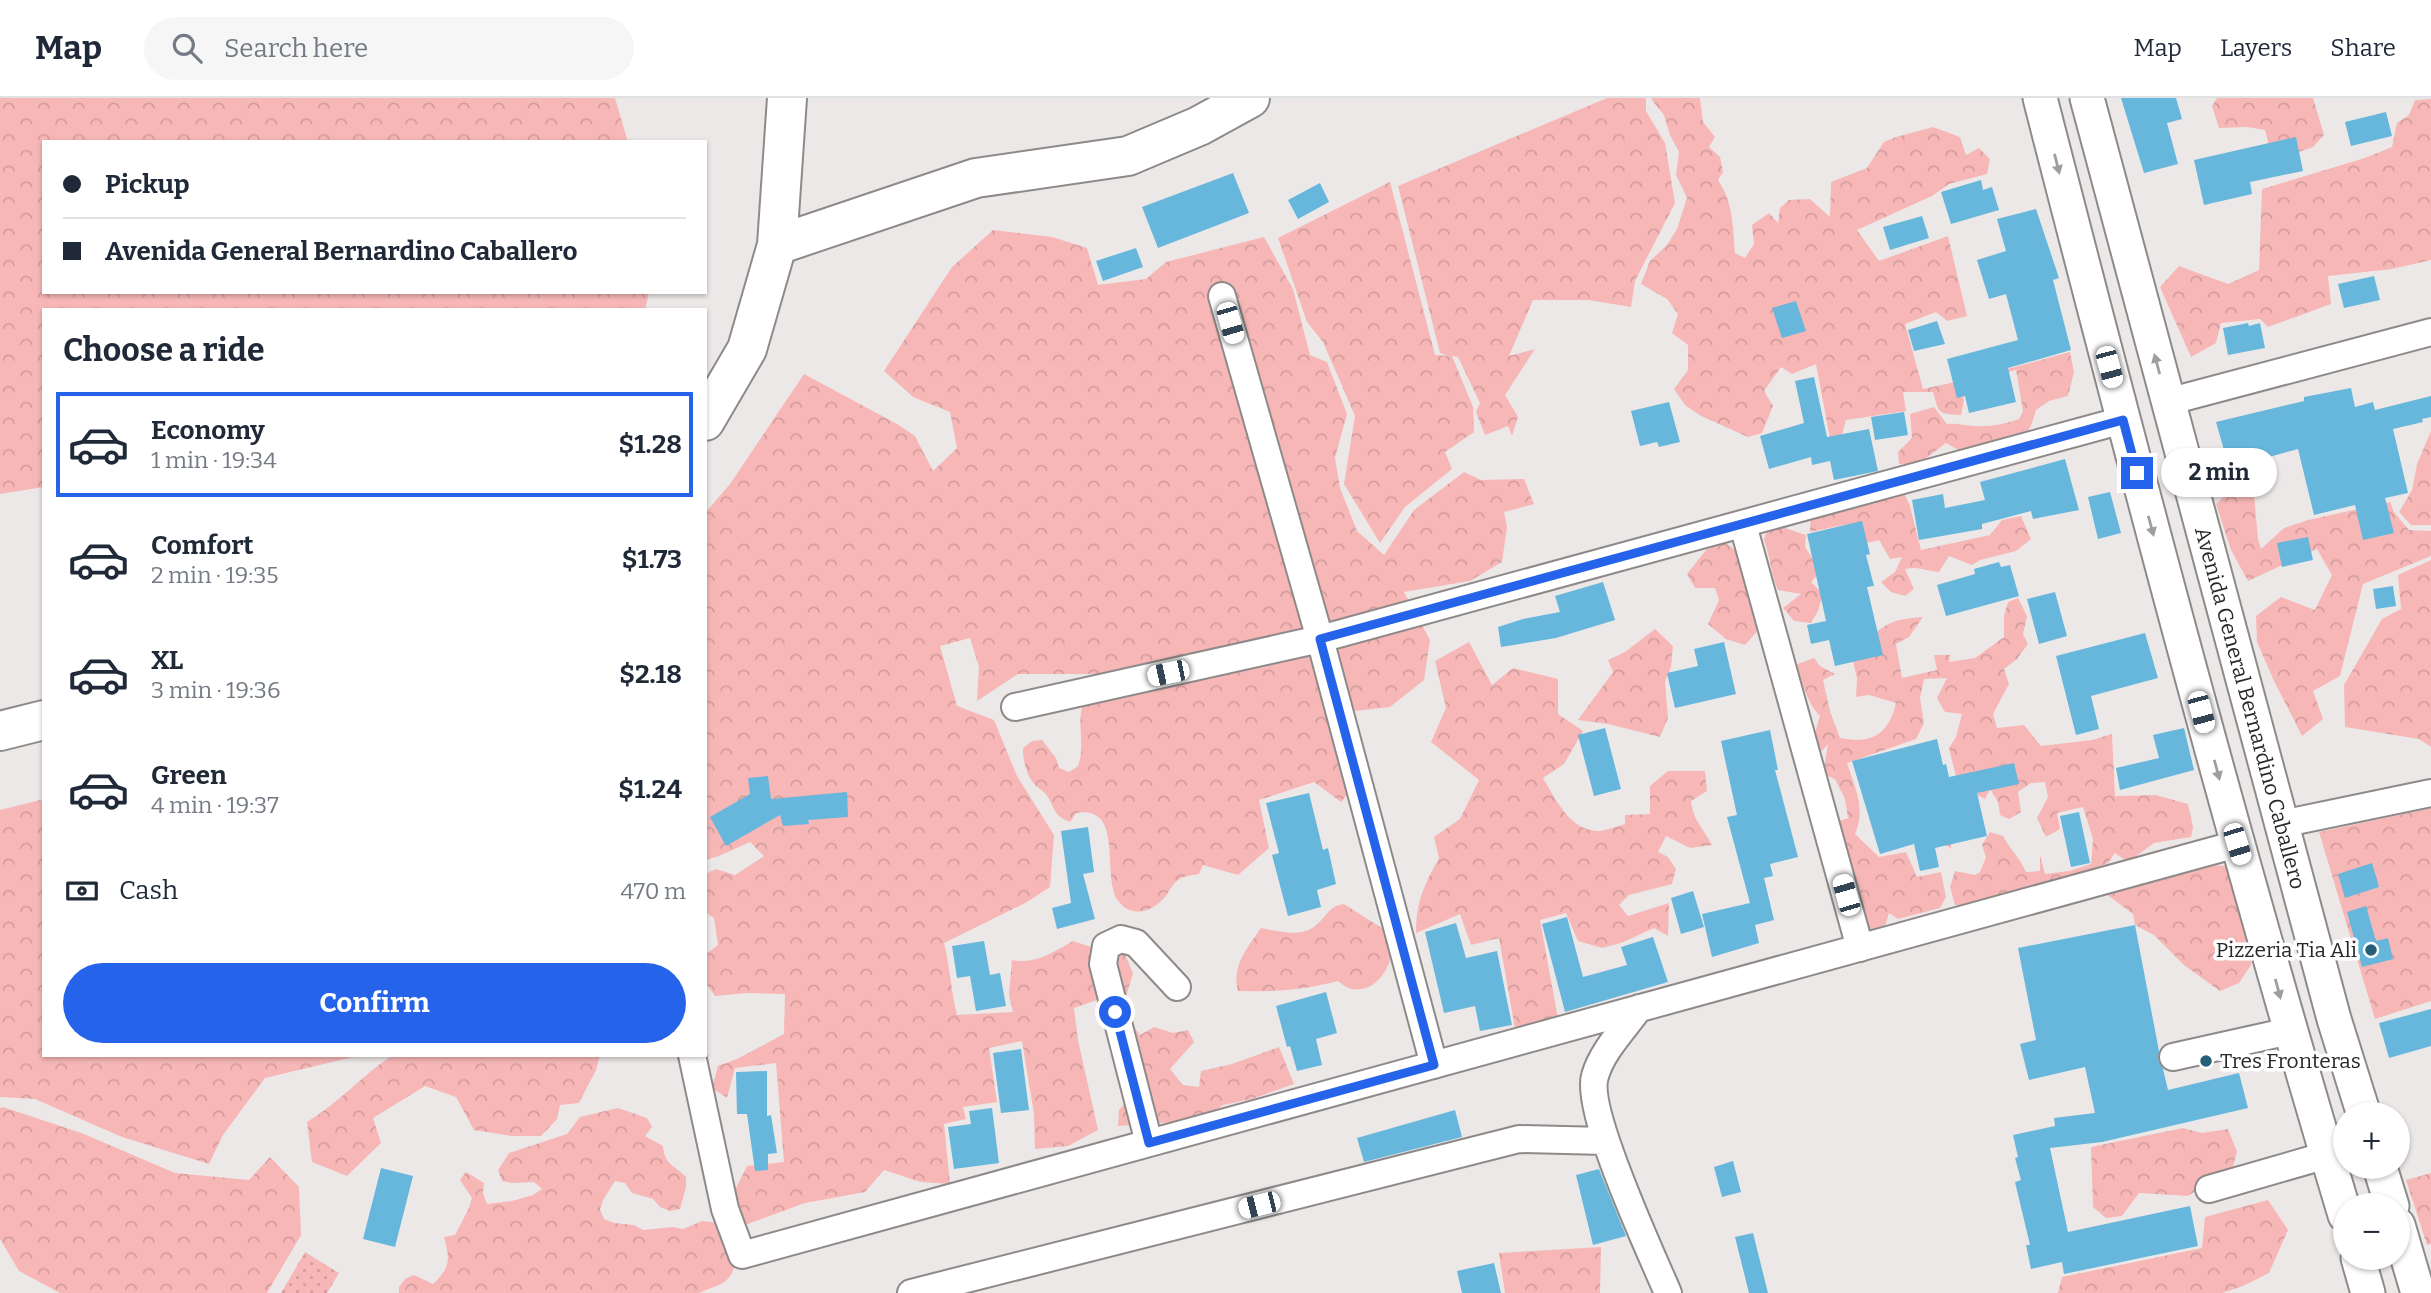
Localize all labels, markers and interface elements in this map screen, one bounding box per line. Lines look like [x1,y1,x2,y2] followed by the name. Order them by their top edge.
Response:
[144,17,634,80] search box
[35,28,102,68] text: Map
[168,29,206,67] icon: search
[224,33,368,64] text: Search here
[2134,34,2182,62] text: Map
[2220,34,2292,62] text: Layers
[2330,34,2396,62] text: Share
[2052,153,2063,175] one-way arrow
[105,169,190,200] text: Pickup
[105,236,577,267] text: Avenida General Bernardino Caballero
[1215,300,1246,346] car
[63,331,264,369] text: Choose a ride
[2094,344,2125,390] car
[2151,353,2162,375] one-way arrow
[67,413,130,476] icon: car
[151,415,265,446] text: Economy
[619,429,682,460] text: $1.28
[151,446,277,474] text: 1 min · 19:34
[2162,448,2277,498] callout: 2 min
[2121,457,2153,489] route end
[2188,458,2250,486] text: 2 min
[2146,516,2157,538] one-way arrow
[2189,524,2311,892] street label: Avenida General Bernardino Caballero
[67,528,130,591] icon: car
[151,530,254,561] text: Comfort
[622,544,682,575] text: $1.73
[151,561,279,589] text: 2 min · 19:35
[67,643,130,706] icon: car
[151,645,183,676] text: XL
[1146,658,1191,688] car
[619,659,682,690] text: $2.18
[151,676,280,704] text: 3 min · 19:36
[2186,689,2217,735] car
[67,758,130,821] icon: car
[2212,759,2223,781] one-way arrow
[151,760,227,791] text: Green
[618,774,682,805] text: $1.24
[151,791,279,819] text: 4 min · 19:37
[2221,821,2254,867] car
[63,872,101,910] icon: cash
[1831,872,1862,918] car
[119,875,178,906] text: Cash
[620,877,686,905] text: 470 m
[2216,937,2357,963] place label: Pizzeria Tia Ali
[2363,942,2379,958] marker: Pizzeria Tia Ali
[63,963,686,1043] button: Confirm
[2273,978,2284,1000] one-way arrow
[1099,996,1131,1028] route start
[2220,1048,2361,1074] place label: Tres Fronteras
[2198,1053,2214,1069] marker: Tres Fronteras
[2333,1102,2410,1270] map controls
[2333,1102,2410,1179] button: +
[1237,1190,1282,1220] car
[2333,1193,2410,1270] button: −

